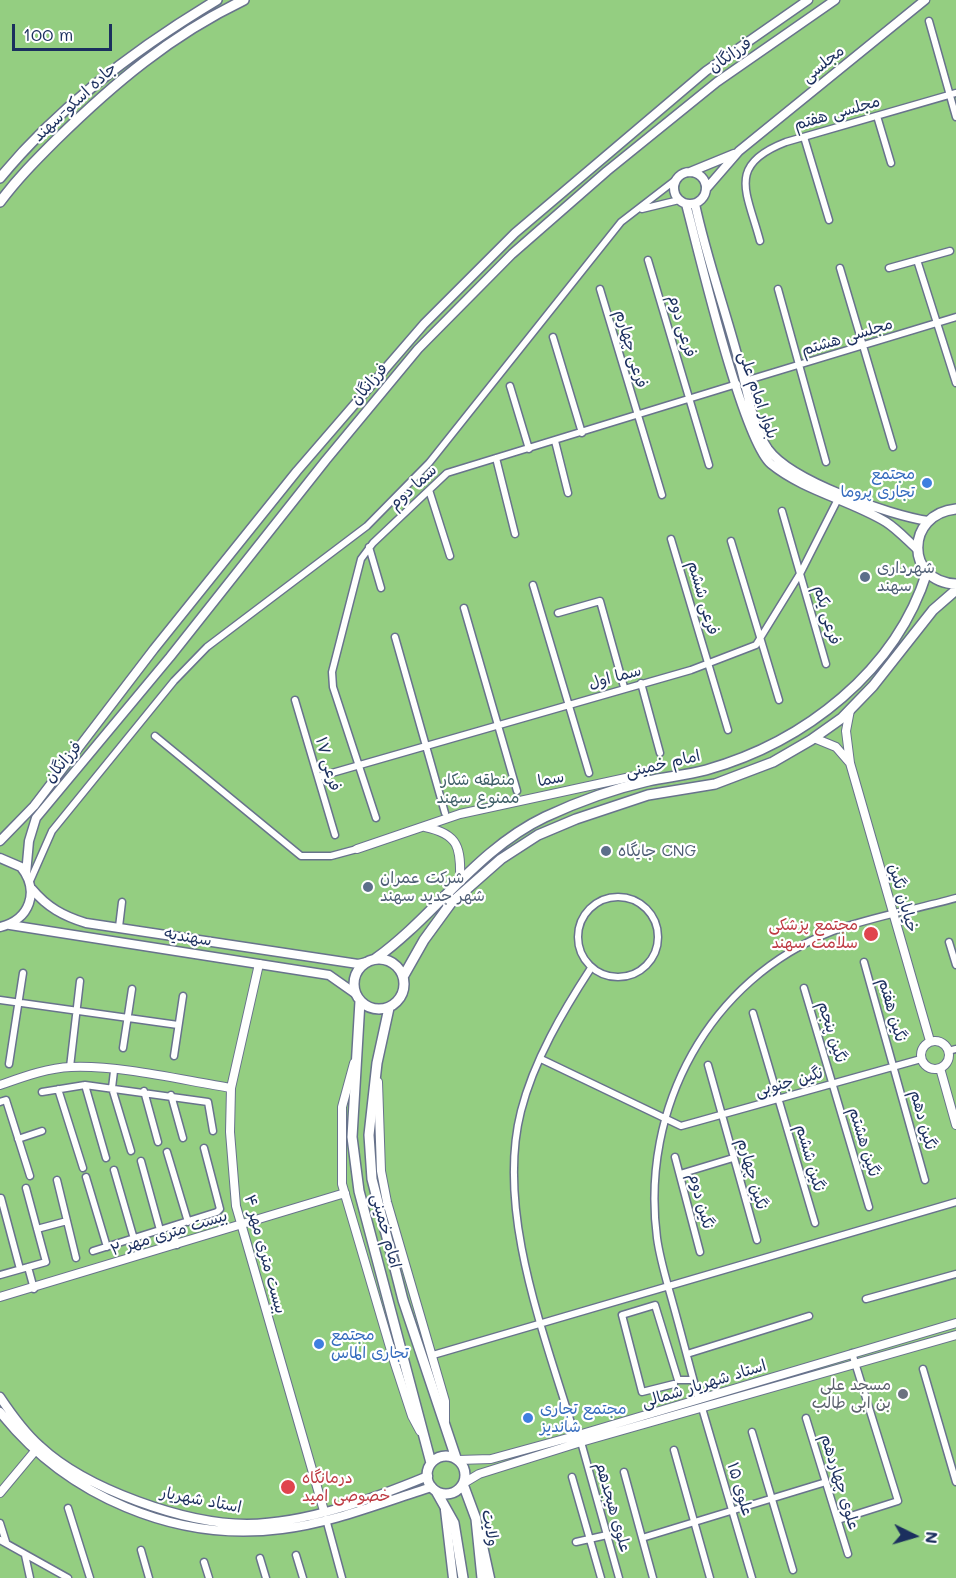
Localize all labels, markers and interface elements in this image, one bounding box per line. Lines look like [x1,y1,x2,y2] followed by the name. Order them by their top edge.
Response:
[15,12,116,50] scale bar
[23,22,73,46] text: 100 m
[705,33,755,77] street label: فرزانگان
[798,41,848,87] street label: مجلسی
[29,58,121,146] street label: جاده اسکو-سهند
[792,92,882,134] street label: مجلسی هفتم
[664,293,700,359] street label: فرعی دوم
[611,308,651,390] street label: فرعی چهارم
[799,314,895,360] street label: مجلسی هشتم
[734,349,782,441] street label: بلوار امام علی
[346,359,392,409] street label: فرزانگان
[385,461,441,513] street label: سما دوم
[840,464,915,502] place label: مجتمع تجاری پروما
[920,476,934,490] marker: مجتمع تجاری پروما
[877,558,935,596] place label: شهرداری سهند
[683,559,723,637] street label: فرعی ششم
[858,570,872,584] marker: شهرداری سهند
[809,583,845,647] street label: فرعی یکم
[587,661,643,693] street label: سما اول
[311,735,345,793] street label: فرعی ۱۷
[40,737,86,787] street label: فرزانگان
[624,746,702,782] street label: امام خمینی
[536,767,566,791] street label: سما
[436,770,520,808] park label: منطقه شکار ممنوع سهند
[618,841,696,861] place label: جایگاه CNG
[599,844,613,858] marker: جایگاه CNG
[884,861,922,935] street label: خیابان نگین
[380,868,485,906] place label: شرکت عمران شهر جدید سهند
[361,880,375,894] marker: شرکت عمران شهر جدید سهند
[769,915,858,953] place label: مجتمع پزشکی سلامت سهند
[163,924,213,950] street label: سهندیه
[862,925,880,943] marker: مجتمع پزشکی سلامت سهند
[874,976,910,1044] street label: نگین هفتم
[814,999,850,1065] street label: نگین پنجم
[753,1063,825,1101] street label: نگین جنوبی
[906,1088,940,1152] street label: نگین دهم
[844,1105,884,1179] street label: نگین هشتم
[791,1122,829,1194] street label: نگین ششم
[733,1136,771,1212] street label: نگین چهارم
[684,1171,718,1231] street label: نگین دوم
[240,1192,290,1316] street label: بیست متری مهر ۴
[367,1192,405,1270] street label: امام خمینی
[108,1206,230,1260] street label: بیست متری مهر ۲
[331,1325,409,1363] place label: مجتمع تجاری الماس
[312,1337,326,1351] marker: مجتمع تجاری الماس
[639,1356,769,1412] street label: استاد شهریار شمالی
[812,1375,891,1413] place label: مسجد علی بن ابی طالب
[896,1387,910,1401] marker: مسجد علی بن ابی طالب
[540,1399,627,1437] place label: مجتمع تجاری شاندیز
[521,1411,535,1425] marker: مجتمع تجاری شاندیز
[816,1432,864,1532] street label: علوی چهاردهم
[591,1460,635,1554] street label: علوی هیجدهم
[723,1460,757,1518] street label: علوی ۱۵
[302,1468,390,1506] place label: درمانگاه خصوصی امید
[279,1478,297,1496] marker: درمانگاه خصوصی امید
[159,1483,243,1517] street label: استاد شهریار
[884,1506,944,1566] north arrow
[477,1508,503,1548] street label: ولایت
[921,1531,943,1545] text: N

